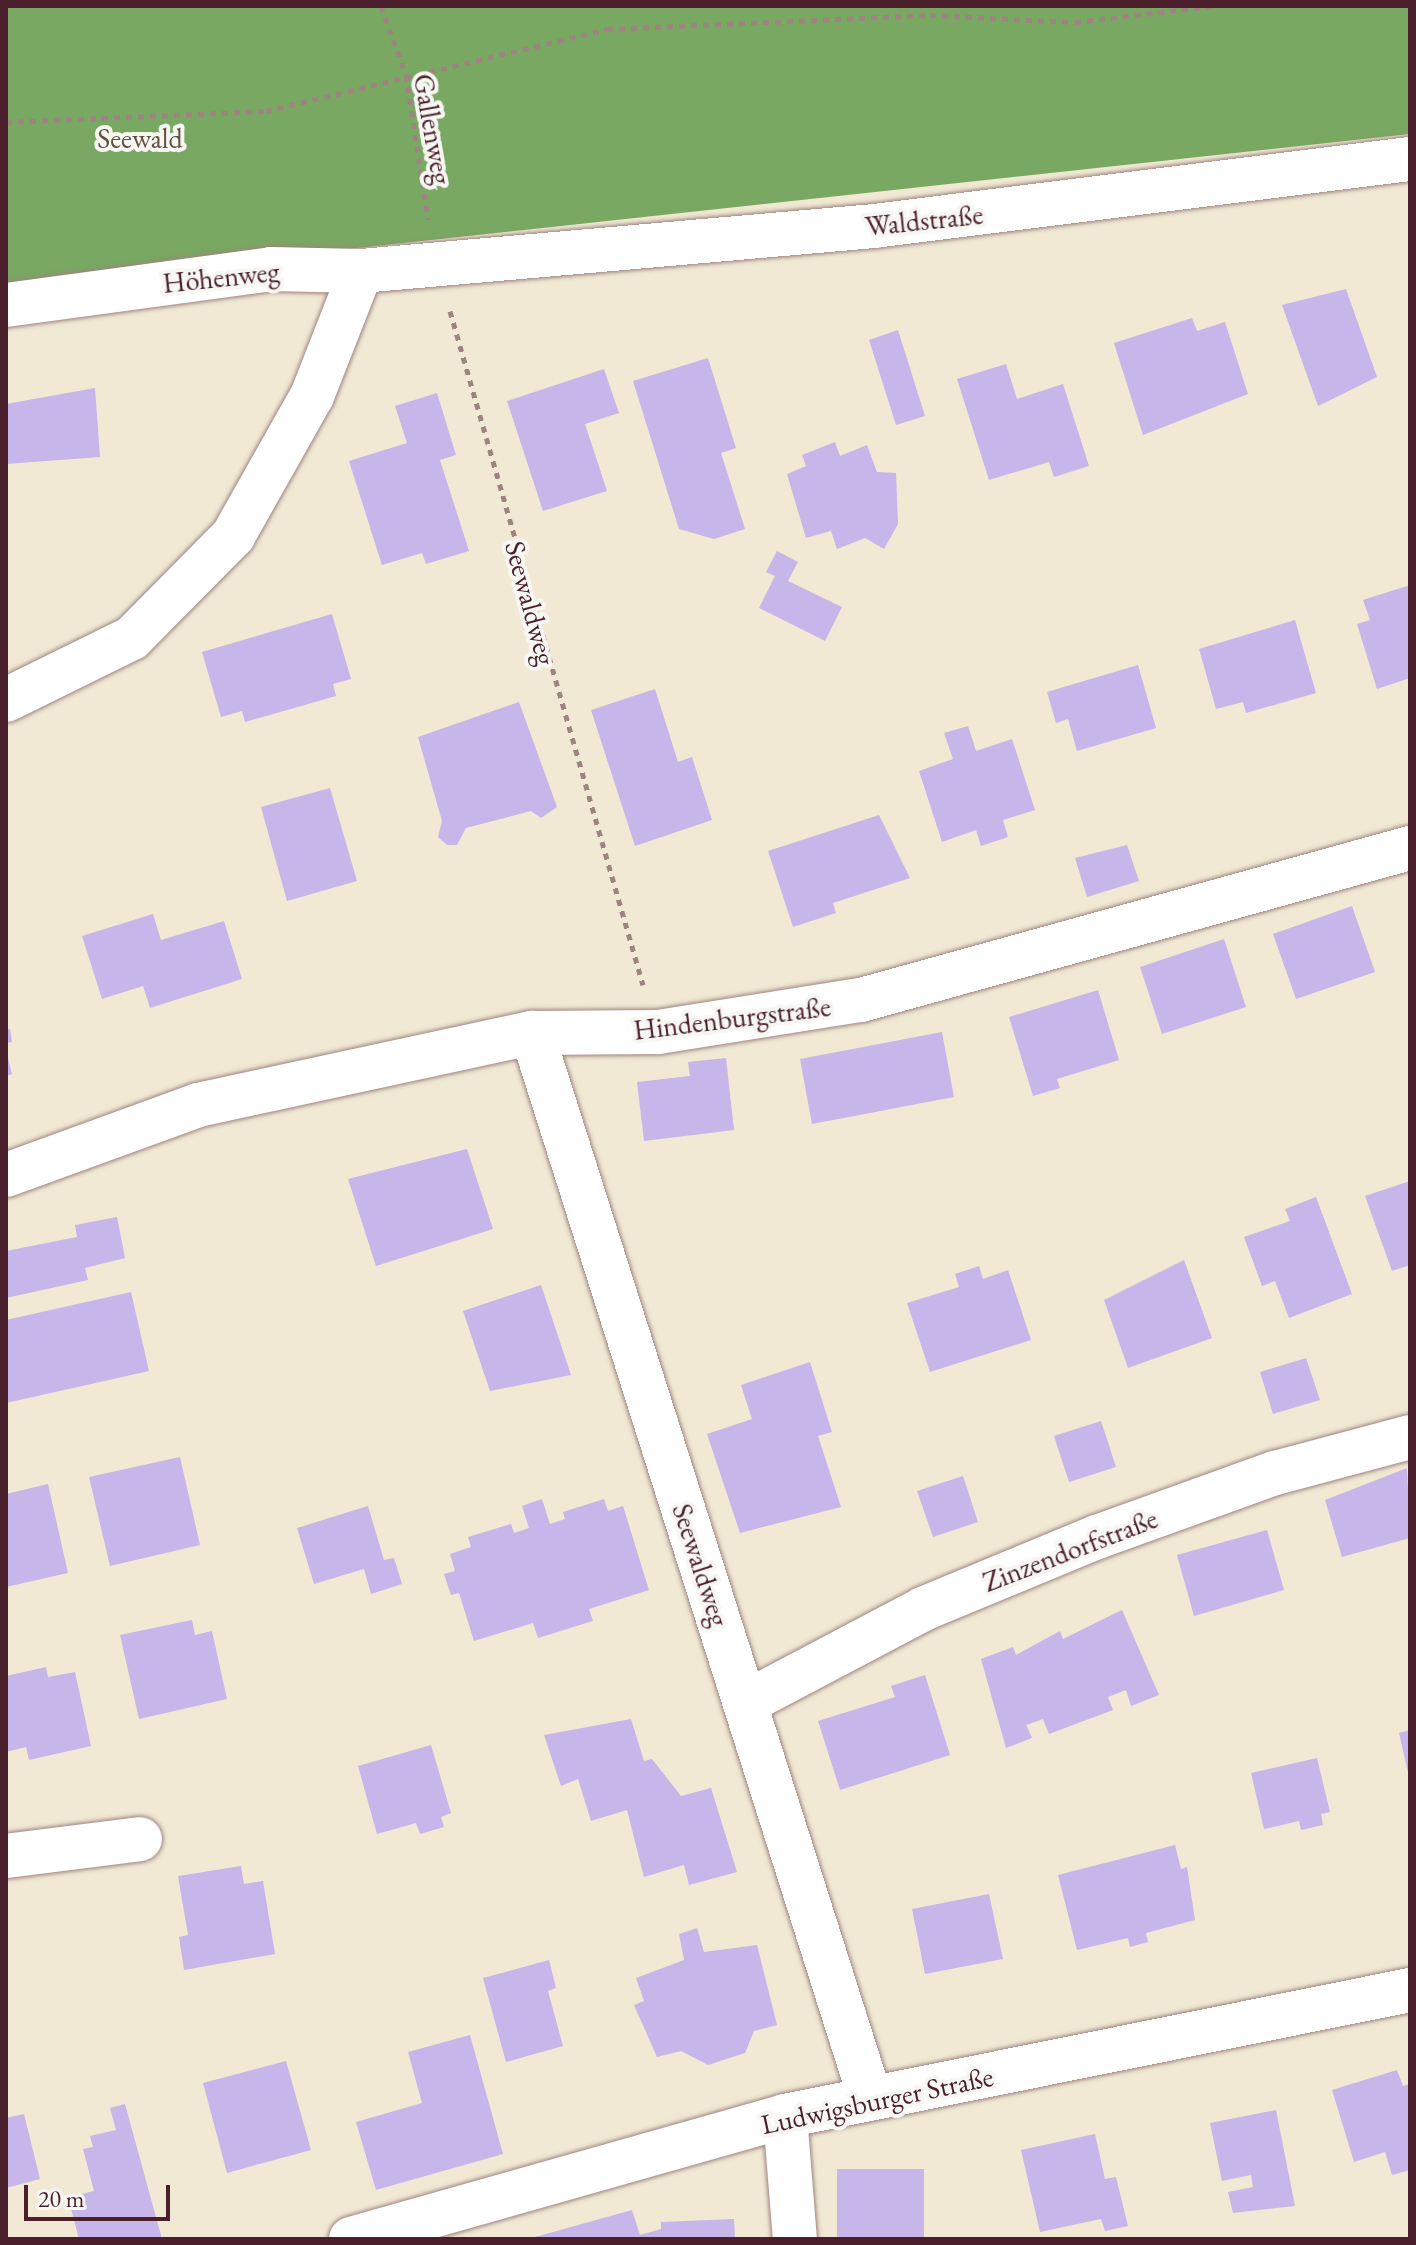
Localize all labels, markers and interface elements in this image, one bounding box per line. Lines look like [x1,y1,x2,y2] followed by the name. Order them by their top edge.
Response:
[407,71,459,187] street label: Gallenweg
[97,121,183,155] park label: Seewald
[863,197,985,243] street label: Waldstraße
[161,254,281,300] street label: Höhenweg
[498,537,564,669] street label: Seewaldweg
[632,989,832,1047] street label: Hindenburgstraße
[665,1499,737,1631] street label: Seewaldweg
[978,1501,1162,1599] street label: Zinzendorfstraße
[758,2059,996,2141] street label: Ludwigsburger Straße
[28,2169,174,2219] scale bar
[38,2183,85,2214] text: 20 m

